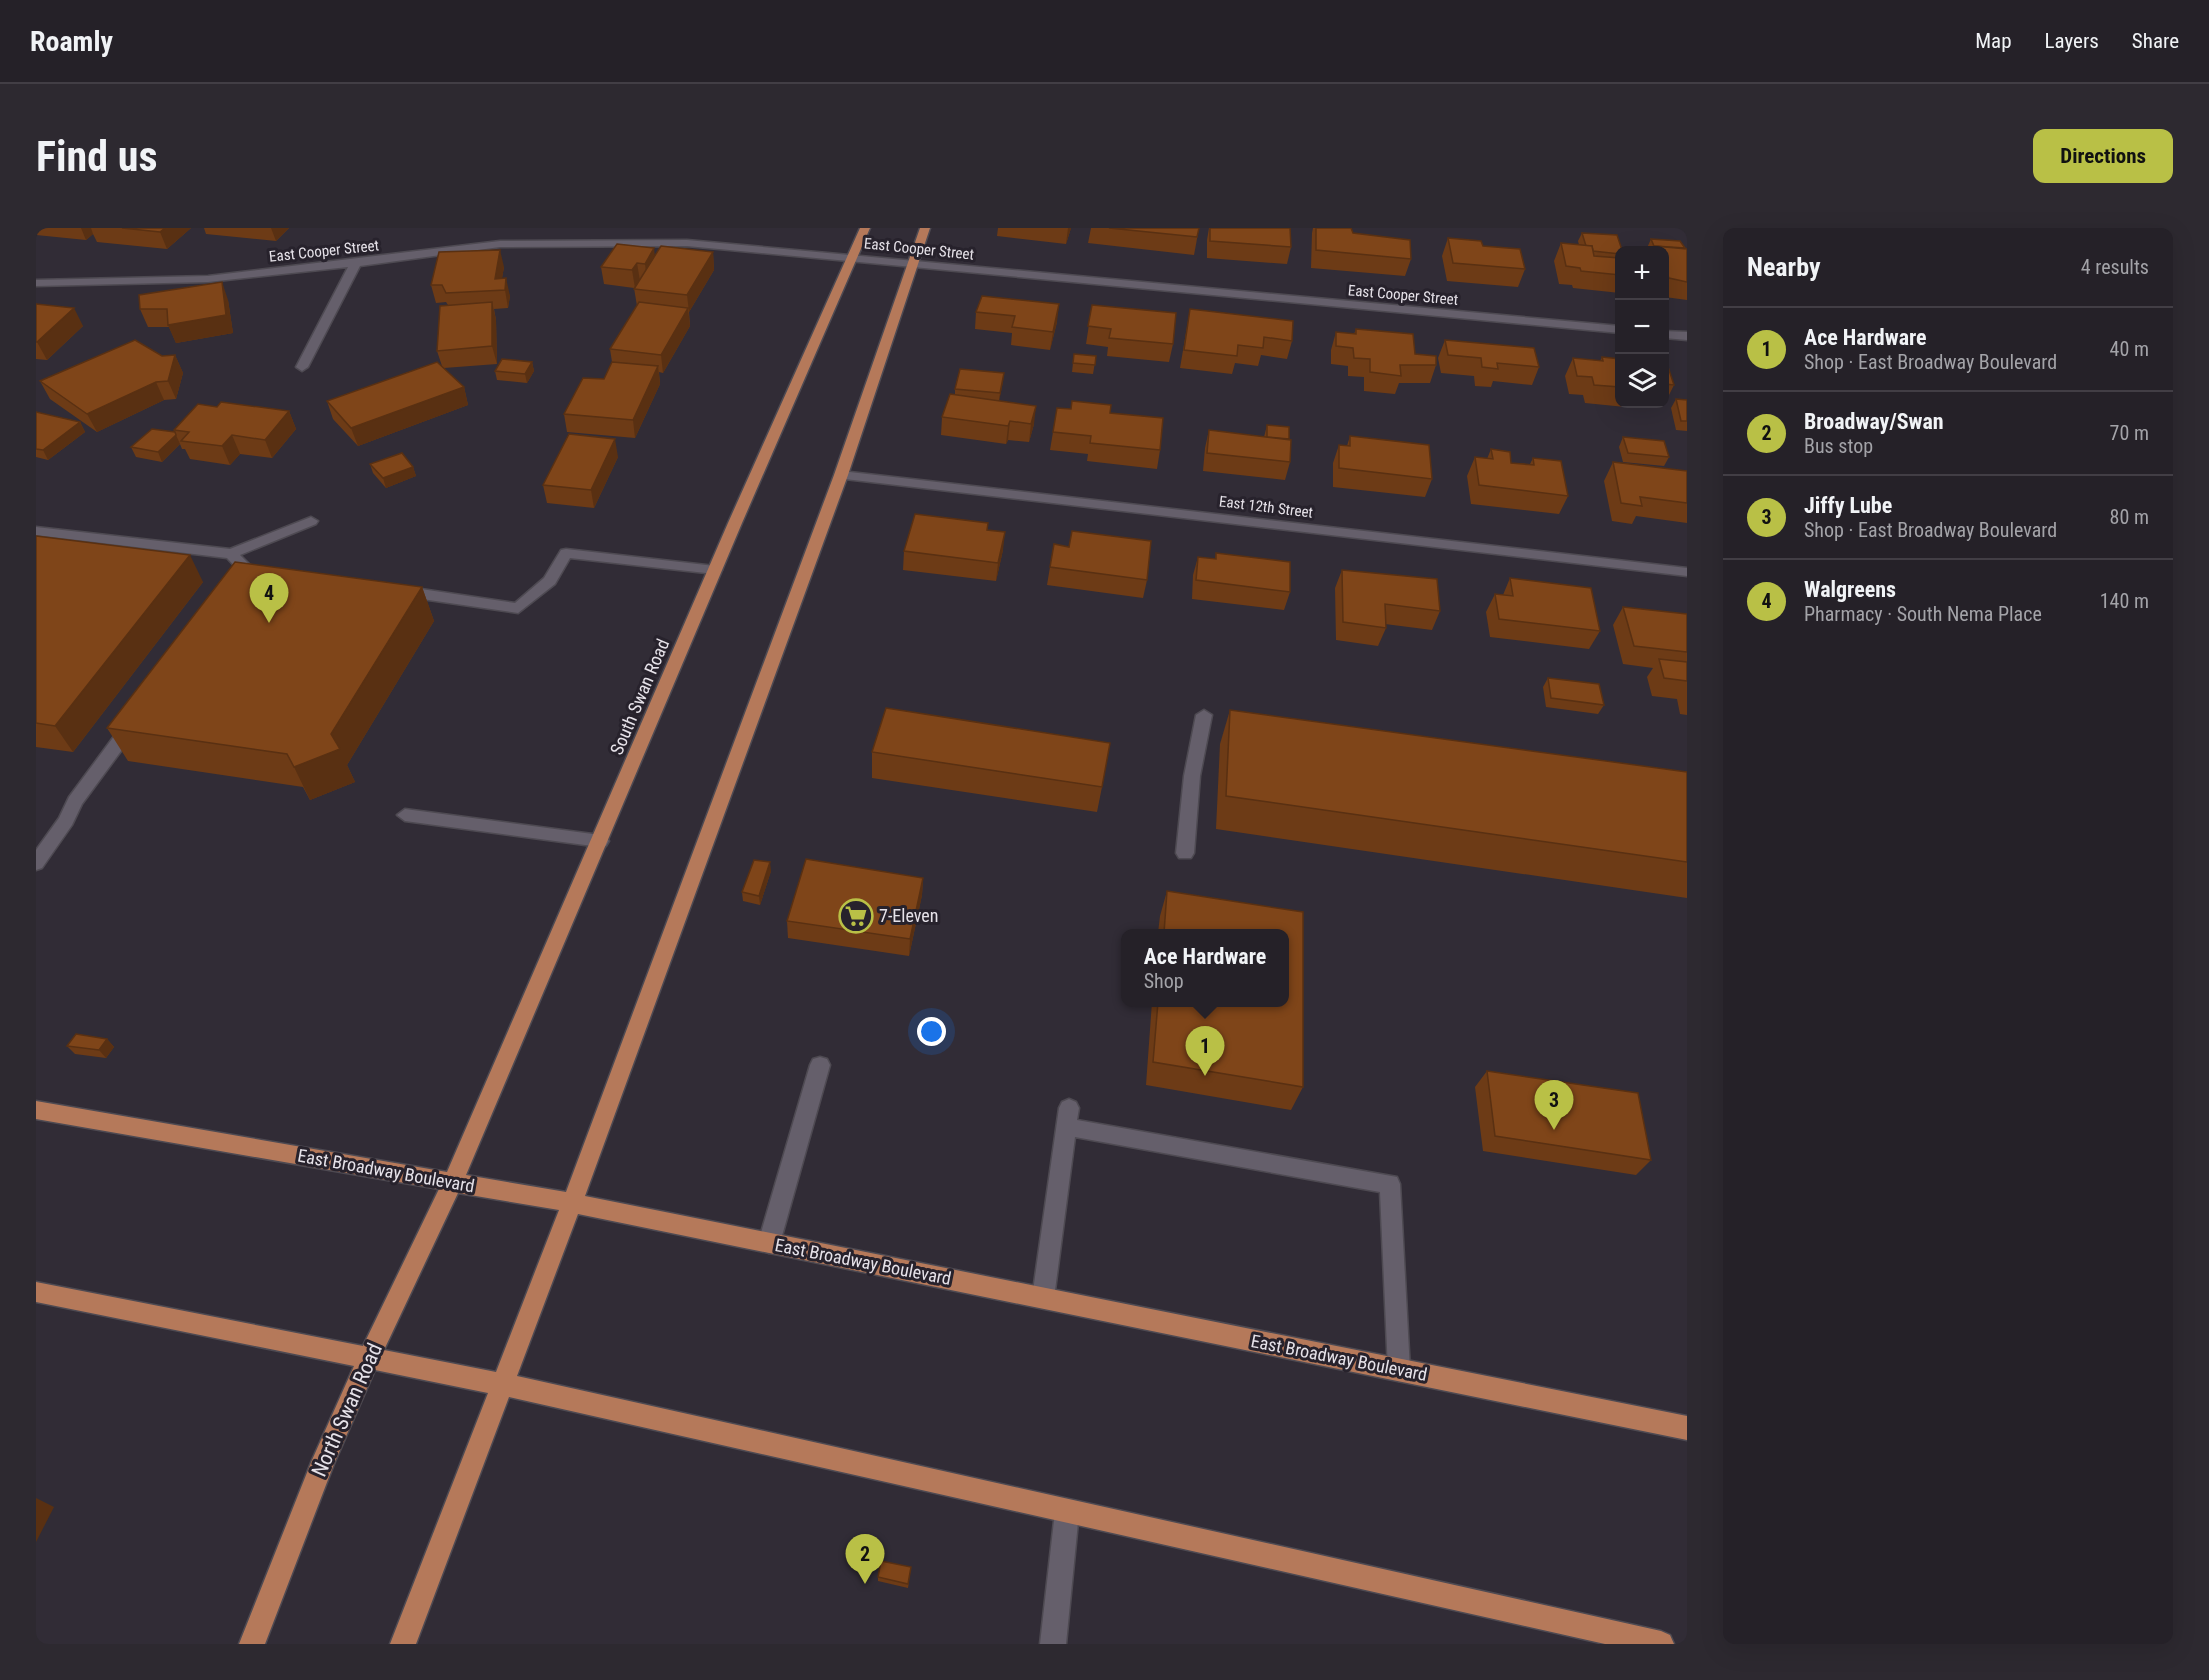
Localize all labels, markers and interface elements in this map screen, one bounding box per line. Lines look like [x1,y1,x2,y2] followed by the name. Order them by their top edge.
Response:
[30,25,113,58] text: Roamly
[1975,29,2012,53] text: Map
[2045,29,2099,53] text: Layers
[2132,29,2179,53] text: Share
[2033,129,2173,183] button: Directions
[36,132,157,181] text: Find us
[863,234,975,264] street label: East Cooper Street
[268,236,380,266] street label: East Cooper Street
[1615,246,1669,408] map controls
[1615,246,1669,300] button: +
[1747,252,1821,282] text: Nearby
[2081,255,2149,279] text: 4 results
[1347,281,1459,309] street label: East Cooper Street
[1615,300,1669,354] button: −
[1804,325,1927,350] text: Ace Hardware
[1761,337,1772,361] text: 1
[2110,337,2149,361] text: 40 m
[1804,350,2057,374] text: Shop · East Broadway Boulevard
[1615,354,1669,408] button: layers
[1804,409,1944,434] text: Broadway/Swan
[1761,421,1772,445] text: 2
[2110,421,2149,445] text: 70 m
[1804,434,1873,458] text: Bus stop
[1218,492,1314,522] street label: East 12th Street
[1804,493,1892,518] text: Jiffy Lube
[1761,505,1772,529] text: 3
[2110,505,2149,529] text: 80 m
[1804,518,2057,542] text: Shop · East Broadway Boulevard
[250,574,288,623] pin: 4
[1804,577,1896,602] text: Walgreens
[1761,589,1772,613] text: 4
[2100,589,2149,613] text: 140 m
[1804,602,2042,626] text: Pharmacy · South Nema Place
[606,636,673,758] street label: South Swan Road
[838,898,874,934] supermarket icon: 7-Eleven
[879,905,939,926] place label: 7-Eleven
[1121,929,1289,1007] popup
[1144,944,1266,969] text: Ace Hardware
[1144,969,1184,993] text: Shop
[917,1017,946,1046] your location
[1186,1026,1224,1076] pin: 1
[1534,1080,1574,1130] pin: 3
[296,1145,476,1196] street label: East Broadway Boulevard
[773,1234,953,1289] street label: East Broadway Boulevard
[1249,1330,1429,1385] street label: East Broadway Boulevard
[307,1340,387,1480] street label: North Swan Road
[846,1534,884,1584] pin: 2

